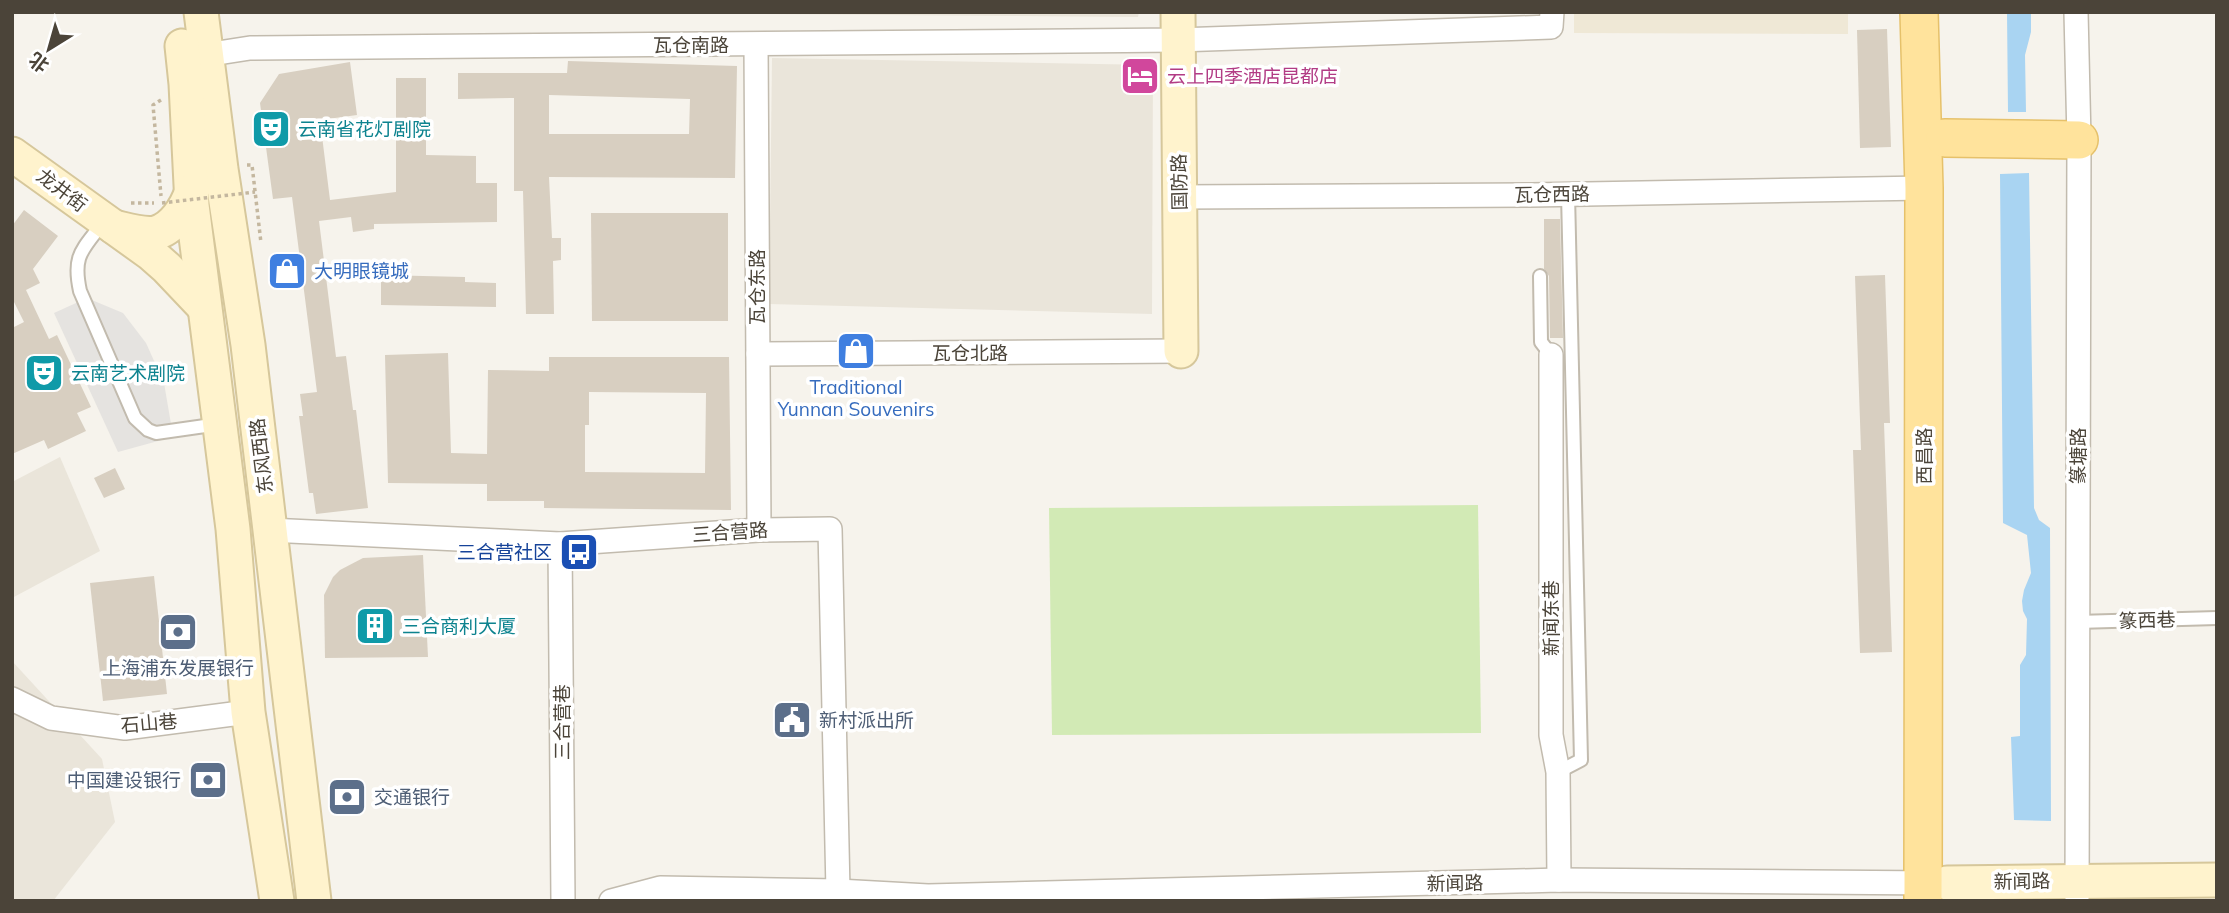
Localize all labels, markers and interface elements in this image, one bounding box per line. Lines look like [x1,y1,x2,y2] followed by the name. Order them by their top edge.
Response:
[14,14,84,84] north arrow
[653,33,729,57] street label: 瓦仓南路
[24,47,54,78] text: 北
[1119,55,1161,97] hotel icon: 云上四季酒店昆都店
[1167,64,1338,88] place label: 云上四季酒店昆都店
[250,108,292,150] theatre icon: 云南省花灯剧院
[298,117,431,141] place label: 云南省花灯剧院
[1167,153,1191,211] street label: 国防路
[32,163,92,217] street label: 龙井街
[1514,181,1590,207] street label: 瓦仓西路
[745,249,769,325] street label: 瓦仓东路
[266,250,308,292] shop icon: 大明眼镜城
[314,259,409,283] place label: 大明眼镜城
[835,330,877,372] shop icon: Traditional Yunnan Souvenirs
[932,341,1008,365] street label: 瓦仓北路
[23,352,65,394] theatre icon: 云南艺术剧院
[71,361,185,385] place label: 云南艺术剧院
[777,375,934,421] place label: Traditional Yunnan Souvenirs
[244,417,278,495] street label: 东风西路
[1912,427,1936,485] street label: 西昌路
[2066,427,2090,485] street label: 篆塘路
[691,517,769,547] street label: 三合营路
[558,531,600,573] bus stop icon: 三合营社区
[457,540,552,564] place label: 三合营社区
[1539,580,1563,656] street label: 新闻东巷
[354,605,396,647] building icon: 三合商利大厦
[2118,607,2176,633] street label: 篆西巷
[157,611,199,653] bank icon: 上海浦东发展银行
[402,614,516,638] place label: 三合商利大厦
[102,656,254,680] place label: 上海浦东发展银行
[550,684,574,760] street label: 三合营巷
[771,699,813,741] public building icon: 新村派出所
[819,708,914,732] place label: 新村派出所
[120,709,178,737] street label: 石山巷
[187,759,229,801] bank icon: 中国建设银行
[67,768,181,792] place label: 中国建设银行
[326,776,368,818] bank icon: 交通银行
[374,785,450,809] place label: 交通银行
[1993,869,2051,893] street label: 新闻路
[1426,871,1484,895] street label: 新闻路

